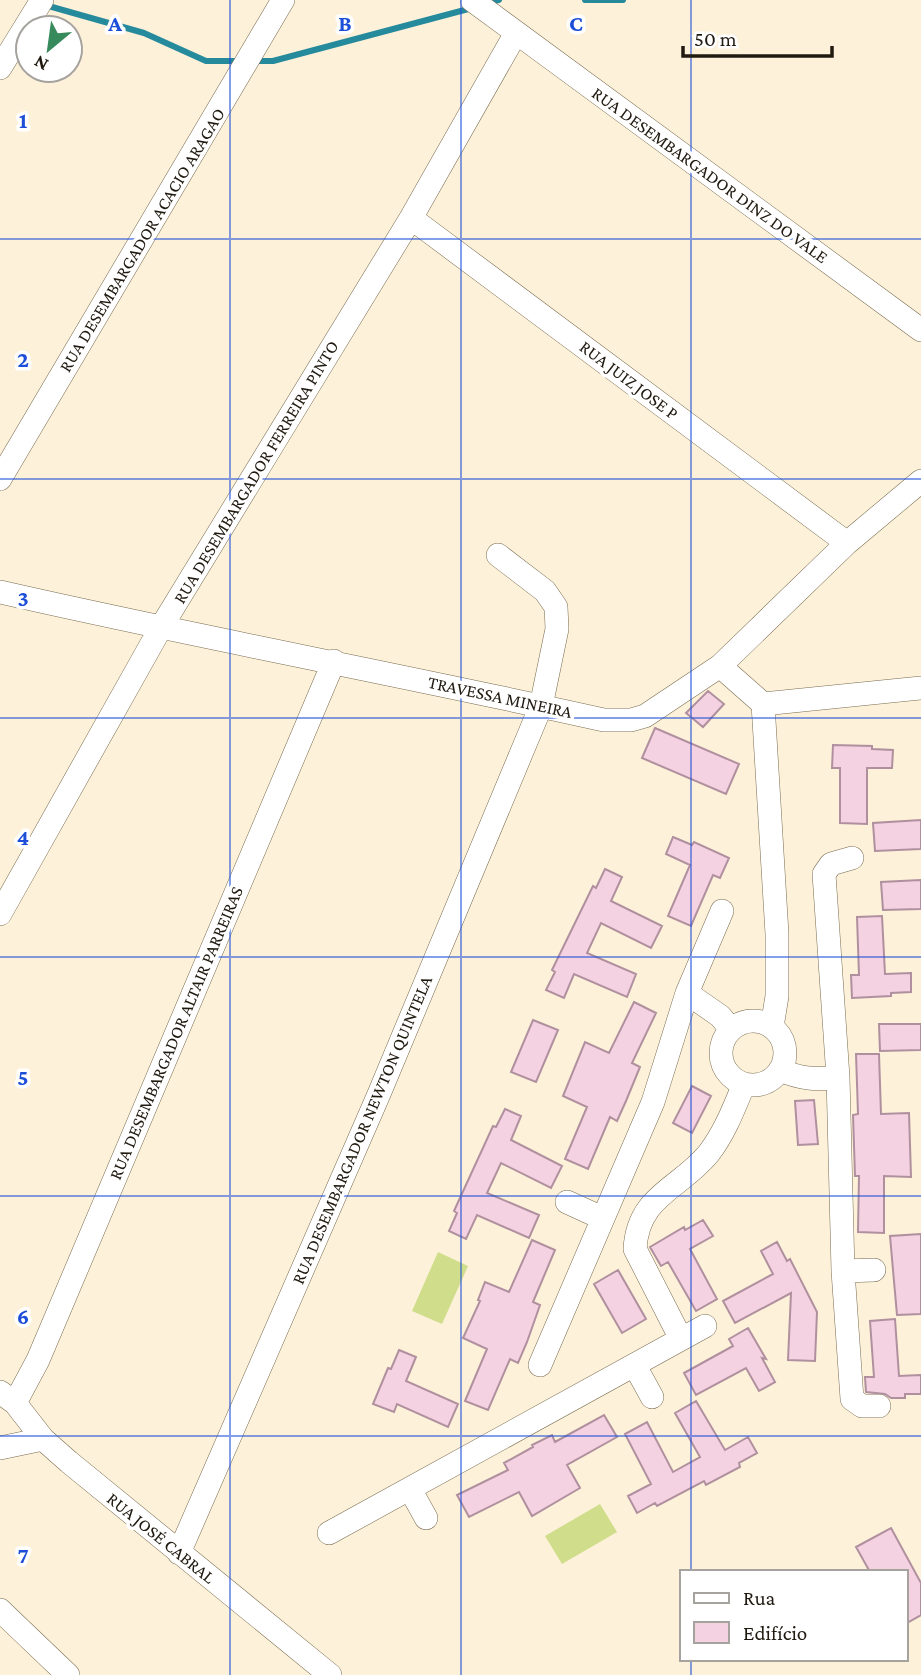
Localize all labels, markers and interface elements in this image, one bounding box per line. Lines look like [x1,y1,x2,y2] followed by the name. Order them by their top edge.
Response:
[107,10,122,36] text: A
[338,10,352,36] text: B
[569,10,583,36] text: C
[14,14,84,84] north arrow
[683,14,832,58] scale bar
[694,27,737,51] text: 50 m
[30,51,52,76] text: N
[588,83,832,267] street label: RUA DESEMBARGADOR DINZ DO VALE
[55,105,229,375] street label: RUA DESEMBARGADOR ACACIO ARAGAO
[19,107,28,133] text: 1
[576,336,682,424] street label: RUA JUIZ JOSE P
[169,337,343,607] street label: RUA DESEMBARGADOR FERREIRA PINTO
[17,346,29,372] text: 2
[17,585,29,611] text: 3
[426,672,575,722] street label: TRAVESSA MINEIRA
[17,824,29,850] text: 4
[105,883,247,1183] street label: RUA DESEMBARGADOR ALTAIR PARREIRAS
[288,972,437,1287] street label: RUA DESEMBARGADOR NEWTON QUINTELA
[17,1064,29,1090] text: 5
[17,1303,29,1329] text: 6
[103,1488,219,1588] street label: RUA JOSÉ CABRAL
[17,1542,29,1568] text: 7
[680,1570,907,1661] legend
[743,1586,776,1610] text: Rua
[743,1621,807,1645] text: Edifício

